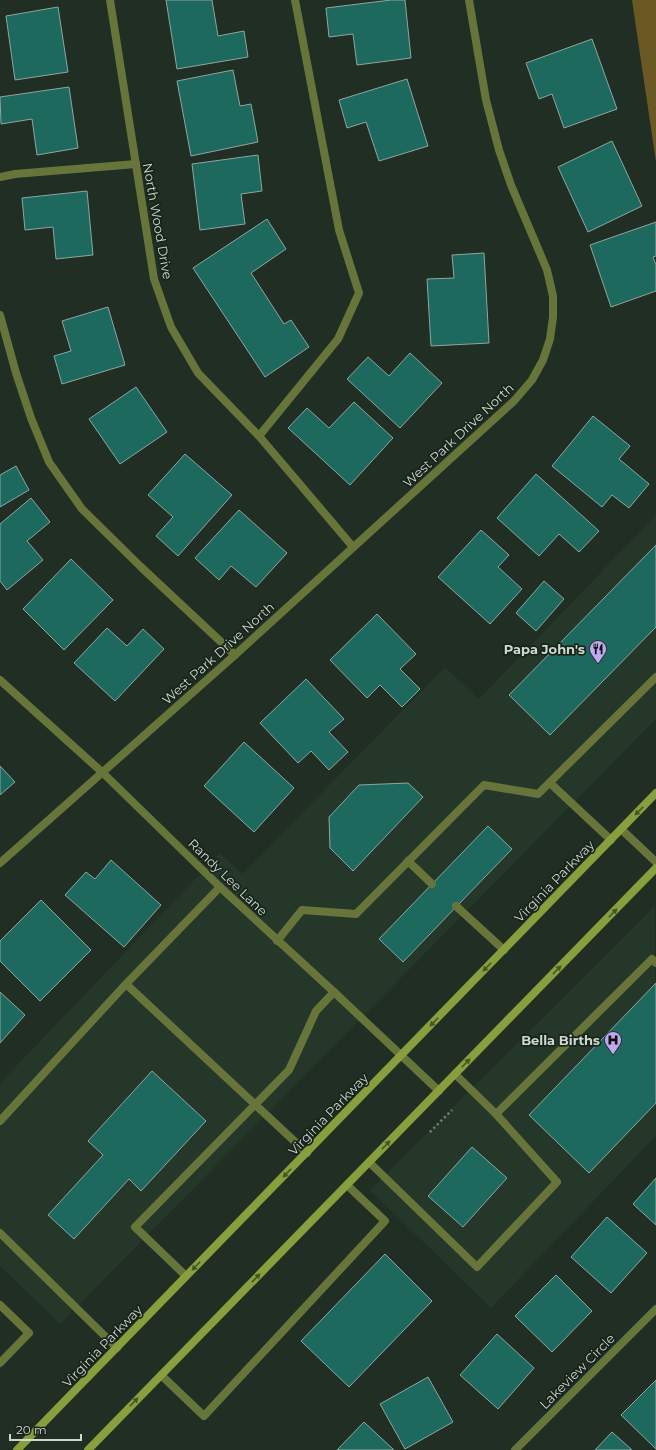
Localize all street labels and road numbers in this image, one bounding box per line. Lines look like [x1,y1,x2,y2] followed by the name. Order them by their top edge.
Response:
[140,162,176,281] street label: North Wood Drive
[399,380,517,490] street label: West Park Drive North
[159,598,277,708] street label: West Park Drive North
[185,835,271,919] street label: Randy Lee Lane
[511,836,598,925] street label: Virginia Parkway
[285,1069,372,1158] street label: Virginia Parkway
[59,1301,146,1390] street label: Virginia Parkway
[536,1330,618,1412] street label: Lakeview Circle

